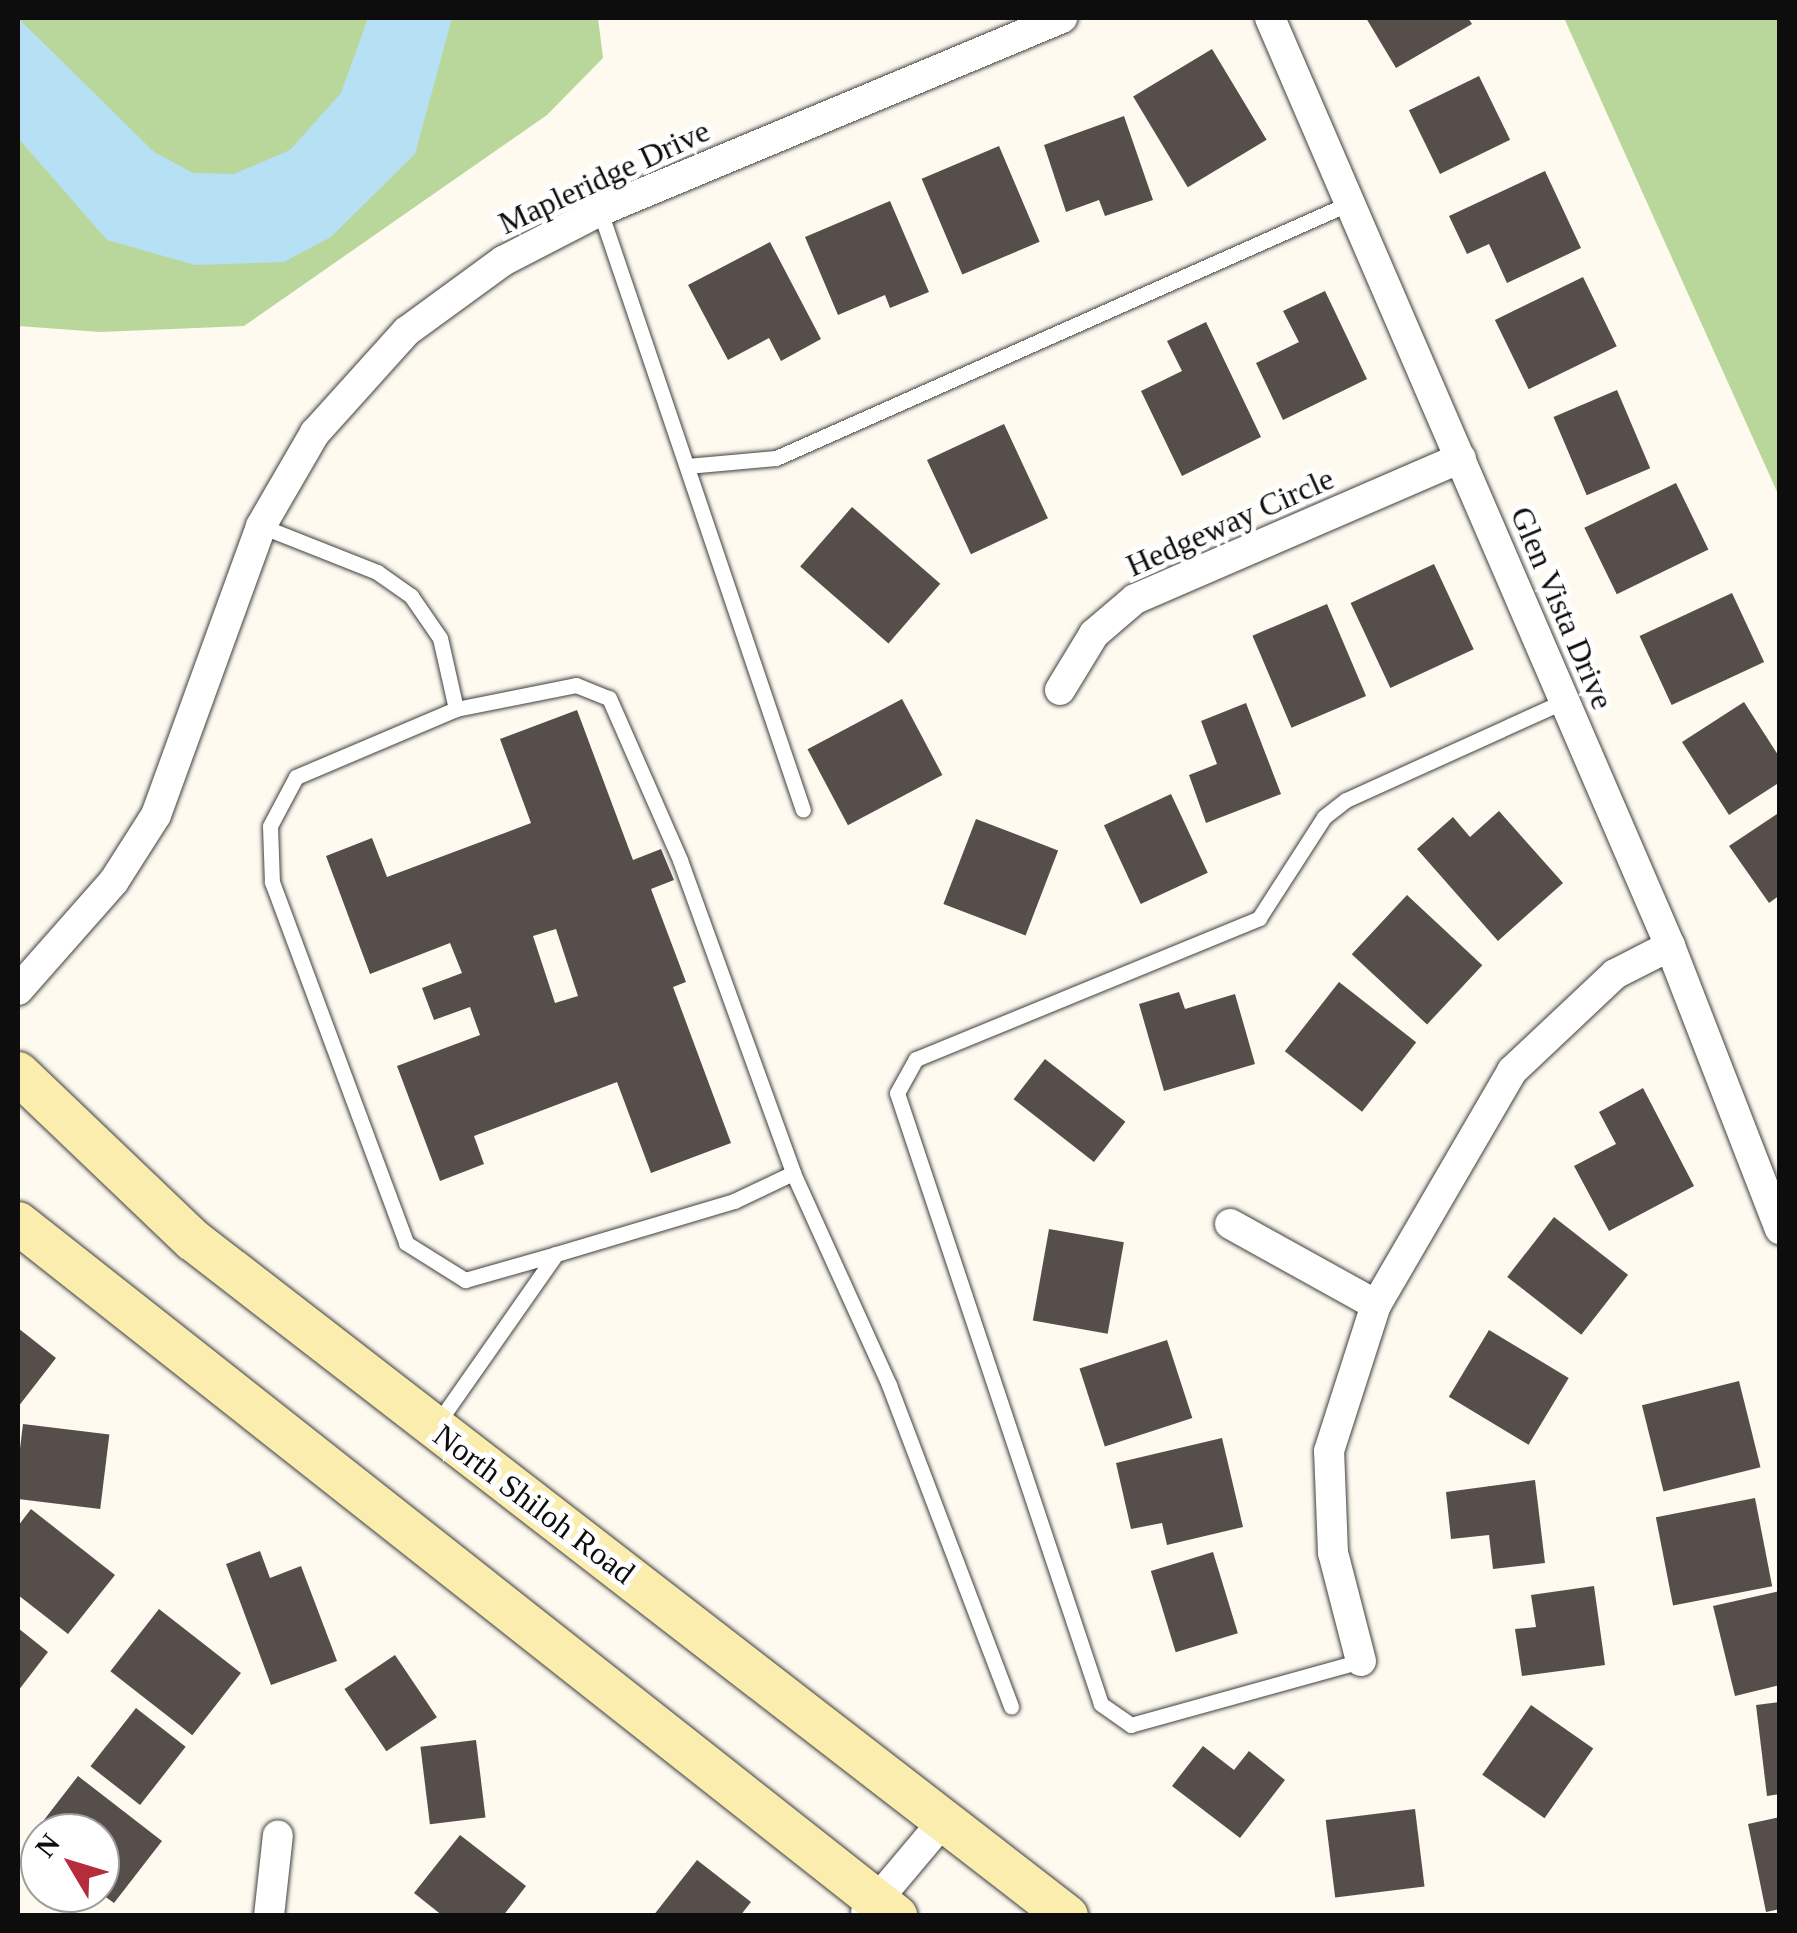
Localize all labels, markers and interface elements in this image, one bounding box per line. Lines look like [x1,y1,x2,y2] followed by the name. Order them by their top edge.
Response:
[492,111,716,243] street label: Mapleridge Drive
[1120,459,1340,585] street label: Hedgeway Circle
[1502,501,1622,715] street label: Glen Vista Drive
[426,1416,642,1592] street label: North Shiloh Road
[20,1813,120,1913] north arrow
[29,1828,66,1863] text: N

